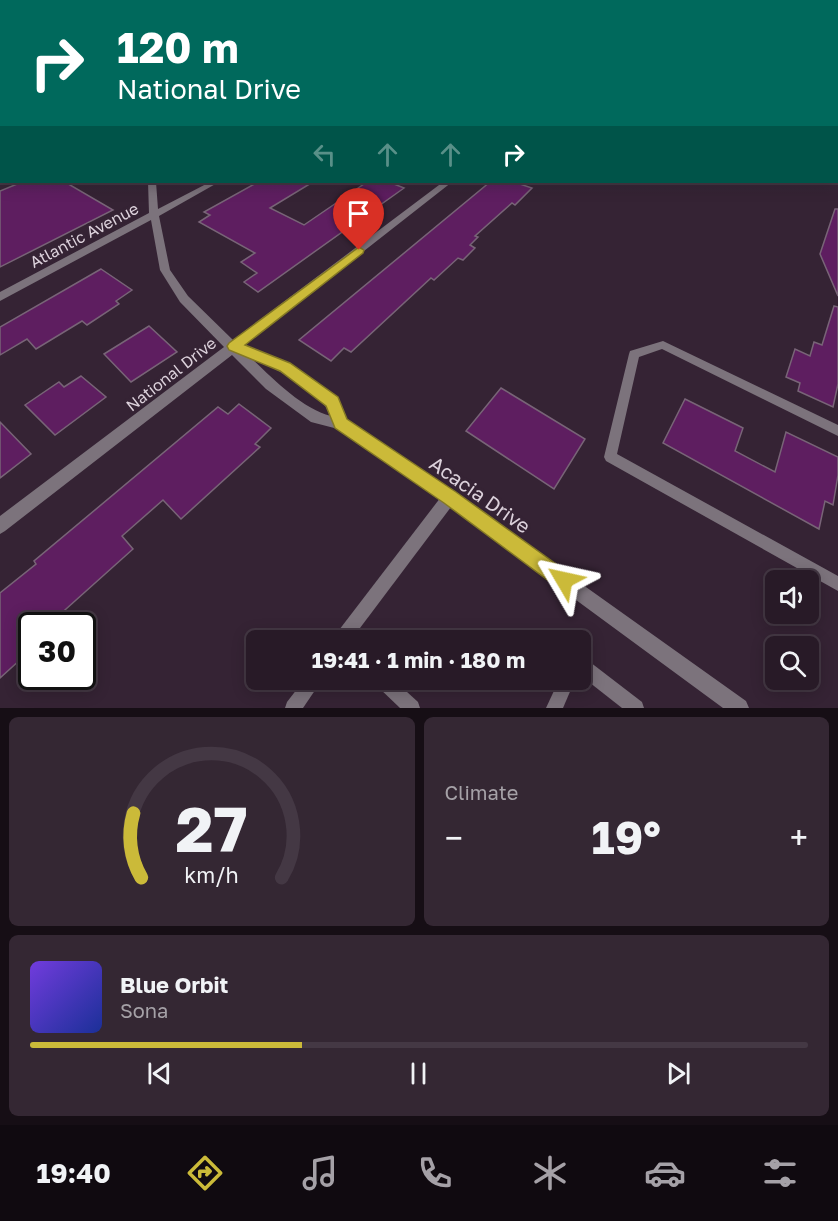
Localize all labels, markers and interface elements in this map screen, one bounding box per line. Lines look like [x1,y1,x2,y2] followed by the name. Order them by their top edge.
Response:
[117,22,239,72] text: 120 m
[18,24,96,102] icon: right
[117,73,301,105] text: National Drive
[308,138,341,171] icon: left
[371,138,404,171] icon: ahead
[434,138,467,171] icon: ahead
[497,138,530,171] icon: right
[333,188,384,250] pin
[342,197,375,230] icon: arrive
[26,198,142,272] street label: Atlantic Avenue
[122,333,220,415] street label: National Drive
[426,451,536,538] street label: Acacia Drive
[532,548,596,612] position arrow
[765,570,819,690] map controls
[765,570,819,624] button: sound
[18,612,96,690] speed limit sign: 30
[765,636,819,690] button: search
[312,646,525,673] text: 19:41 · 1 min · 180 m
[445,780,518,804] text: Climate
[176,791,248,866] text: 27
[592,810,661,864] text: 19°
[445,818,463,857] text: −
[790,818,808,857] text: +
[184,863,239,889] text: km/h
[120,971,228,998] text: Blue Orbit
[120,998,168,1022] text: Sona
[143,1057,176,1090] icon: previous
[402,1057,435,1090] icon: pause
[662,1057,695,1090] icon: next
[184,1152,226,1194] icon: directions
[299,1152,341,1194] icon: music
[414,1152,456,1194] icon: phone
[529,1152,571,1194] icon: climate
[644,1152,686,1194] icon: car
[759,1152,801,1194] icon: filters
[37,1157,111,1189] text: 19:40

